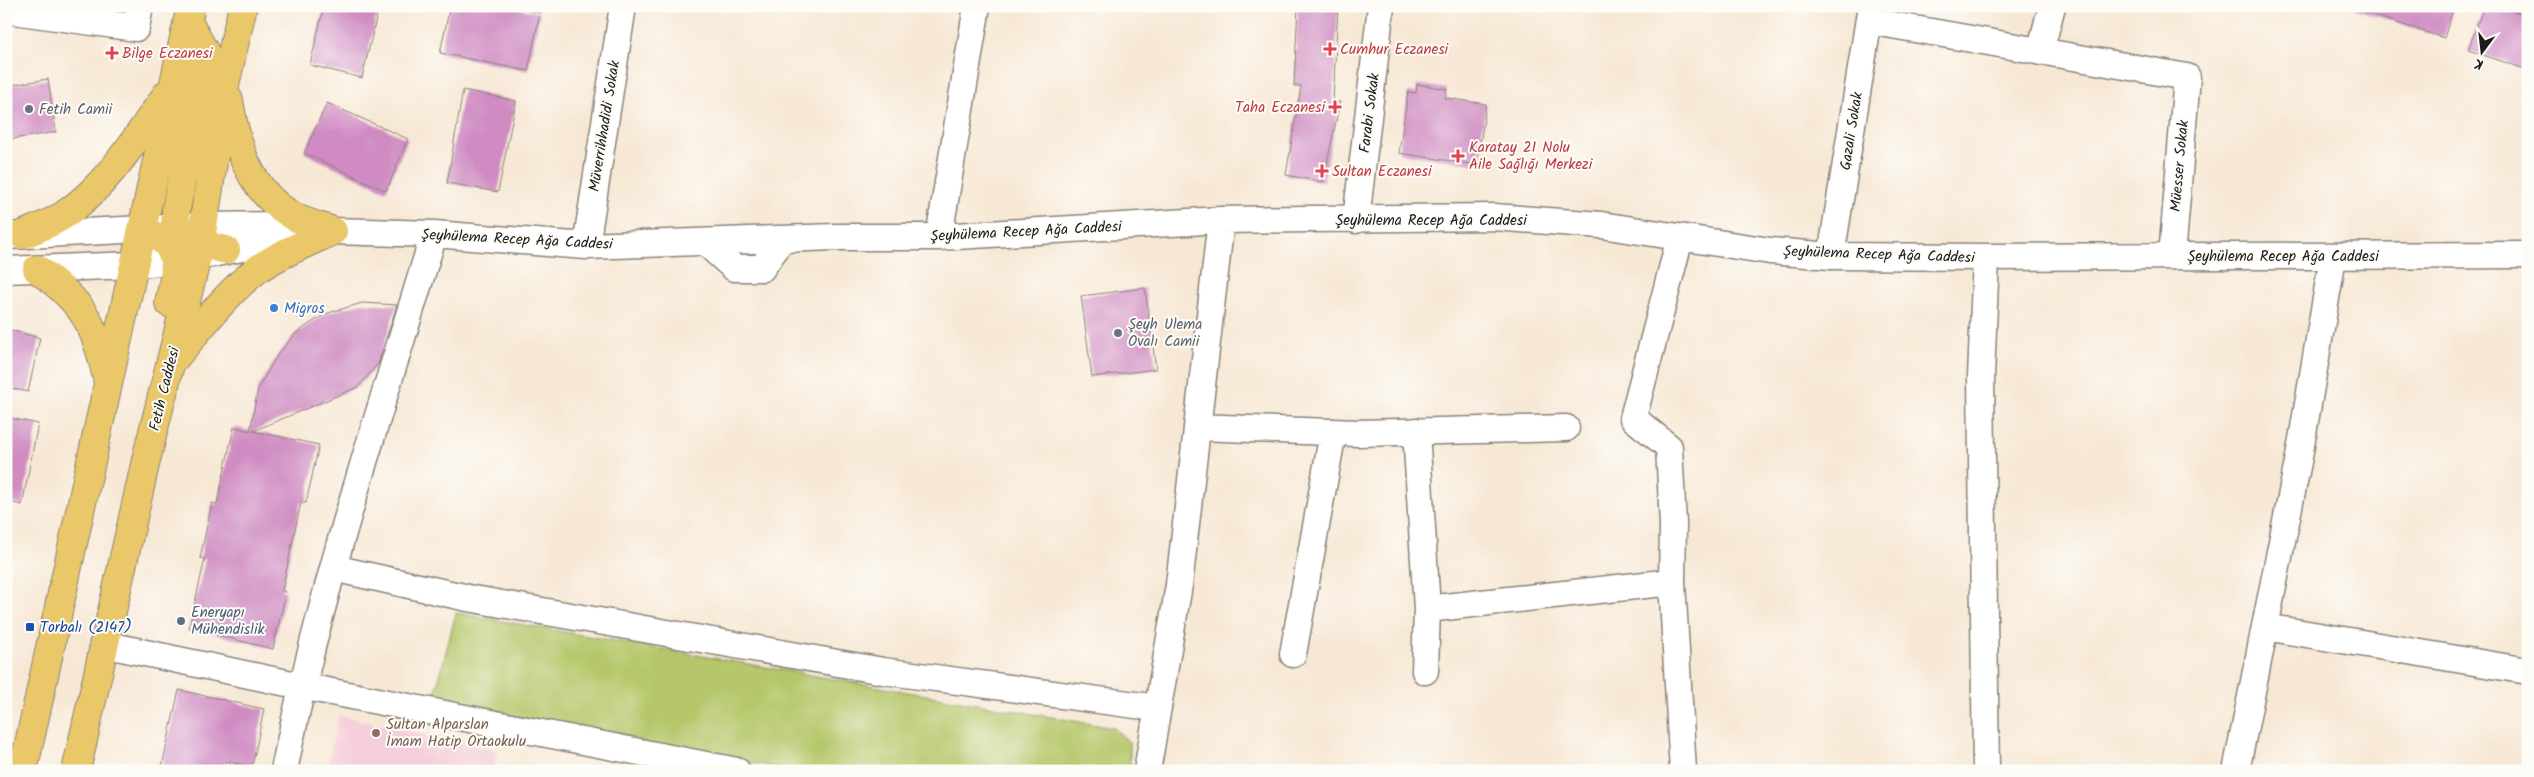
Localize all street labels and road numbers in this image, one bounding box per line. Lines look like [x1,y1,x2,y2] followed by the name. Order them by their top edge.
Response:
[583,58,627,194] street label: Müverrihhadidi Sokak
[1353,71,1387,154] street label: Farabi Sokak
[1834,89,1870,172] street label: Gazali Sokak
[2164,118,2196,213] street label: Müesser Sokak
[1335,209,1528,233] street label: Şeyhülema Recep Ağa Caddesi
[930,215,1124,249] street label: Şeyhülema Recep Ağa Caddesi
[421,223,615,257] street label: Şeyhülema Recep Ağa Caddesi
[1783,240,1977,270] street label: Şeyhülema Recep Ağa Caddesi
[2187,245,2380,269] street label: Şeyhülema Recep Ağa Caddesi
[143,343,187,434] street label: Fetih Caddesi

